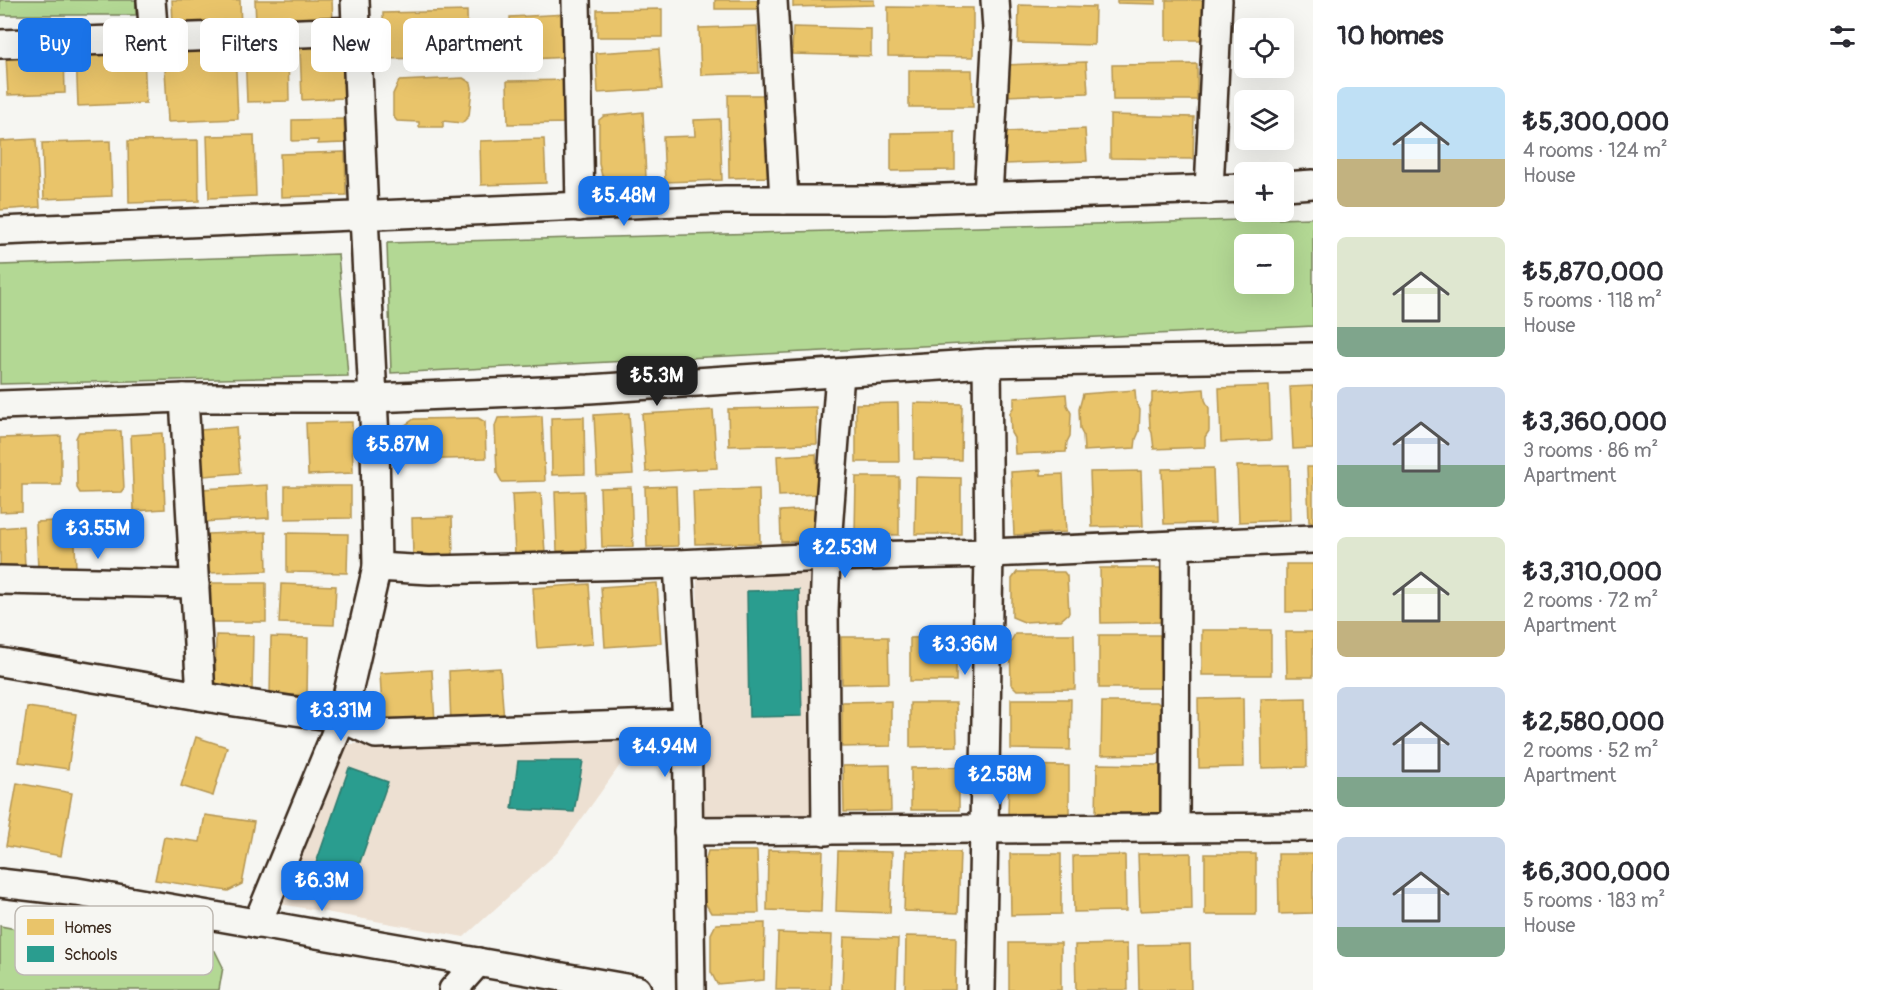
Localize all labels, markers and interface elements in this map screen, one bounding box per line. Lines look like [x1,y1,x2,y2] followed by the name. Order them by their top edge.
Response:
[18,18,91,72] chip: Buy
[103,18,188,72] chip: Rent
[200,18,299,72] chip: Filters
[311,18,391,72] chip: New
[403,18,543,72] chip: Apartment
[1234,18,1294,294] map controls
[1234,18,1294,78] button: locate
[1337,20,1443,52] text: 10 homes
[1826,20,1859,53] icon: filters
[1234,90,1294,150] button: layers
[1523,106,1669,138] text: ₺5,300,000
[1385,111,1457,183] icon: home
[1523,138,1668,163] text: 4 rooms · 124 m²
[1234,162,1294,222] button: +
[1523,163,1575,188] text: House
[575,176,673,227] pin: ₺5.48M
[592,183,656,208] text: ₺5.48M
[1234,234,1294,294] button: −
[1523,256,1664,288] text: ₺5,870,000
[1385,261,1457,333] icon: home
[1523,288,1662,313] text: 5 rooms · 118 m²
[1523,313,1575,338] text: House
[615,356,699,407] pin: ₺5.3M
[631,363,683,388] text: ₺5.3M
[1523,406,1667,438] text: ₺3,360,000
[1385,411,1457,483] icon: home
[349,425,447,476] pin: ₺5.87M
[367,432,429,457] text: ₺5.87M
[1523,438,1658,463] text: 3 rooms · 86 m²
[1523,463,1616,488] text: Apartment
[49,509,147,560] pin: ₺3.55M
[66,516,130,541] text: ₺3.55M
[796,528,894,579] pin: ₺2.53M
[813,535,877,560] text: ₺2.53M
[1523,556,1662,588] text: ₺3,310,000
[1385,561,1457,633] icon: home
[1523,588,1658,613] text: 2 rooms · 72 m²
[1523,613,1616,638] text: Apartment
[916,625,1014,676] pin: ₺3.36M
[933,632,997,657] text: ₺3.36M
[292,691,390,742] pin: ₺3.31M
[311,698,371,723] text: ₺3.31M
[1523,706,1665,738] text: ₺2,580,000
[1385,711,1457,783] icon: home
[616,727,714,778] pin: ₺4.94M
[633,734,697,759] text: ₺4.94M
[1523,738,1659,763] text: 2 rooms · 52 m²
[951,755,1049,806] pin: ₺2.58M
[969,762,1031,787] text: ₺2.58M
[1523,763,1616,788] text: Apartment
[1523,856,1670,888] text: ₺6,300,000
[280,861,364,912] pin: ₺6.3M
[1385,861,1457,933] icon: home
[295,868,349,893] text: ₺6.3M
[1523,888,1665,913] text: 5 rooms · 183 m²
[15,906,213,975] legend
[1523,913,1575,938] text: House
[64,918,112,938] text: Homes
[64,945,117,965] text: Schools

